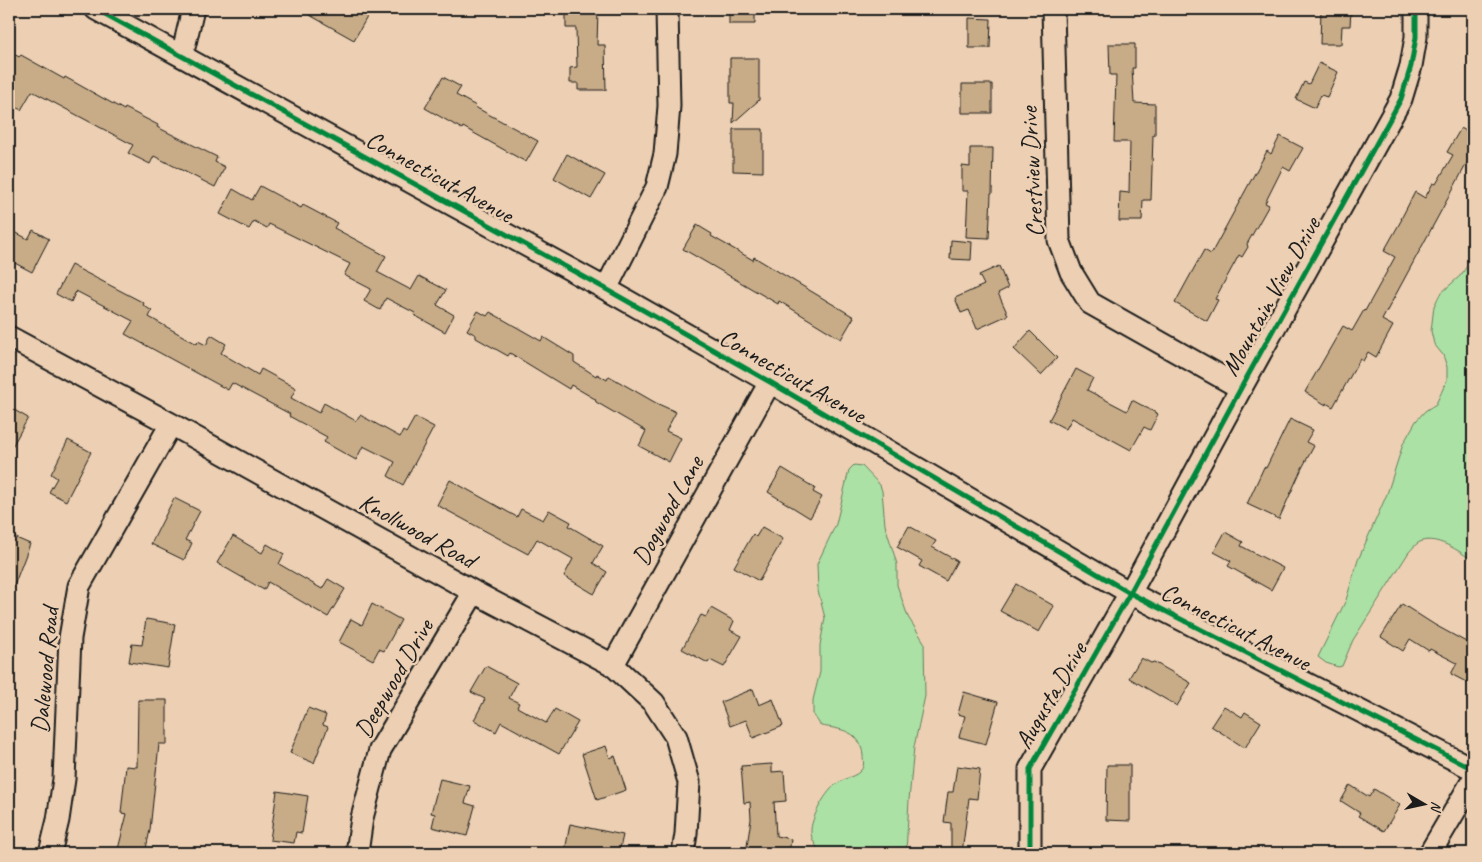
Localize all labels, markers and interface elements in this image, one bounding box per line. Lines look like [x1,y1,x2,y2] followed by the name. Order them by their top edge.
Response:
[1013,104,1051,238] street label: Crestview Drive
[360,123,520,231] street label: Connecticut Avenue
[1214,210,1329,381] street label: Mountain View Drive
[714,321,873,431] street label: Connecticut Avenue
[625,449,712,571] street label: Dogwood Lane
[354,486,484,578] street label: Knollwood Road
[1156,576,1317,679] street label: Connecticut Avenue
[24,602,67,734] street label: Dalewood Road
[347,612,442,744] street label: Deepwood Drive
[1008,635,1095,754] street label: Augusta Drive
[1400,780,1450,830] north arrow
[1427,800,1445,814] text: N

